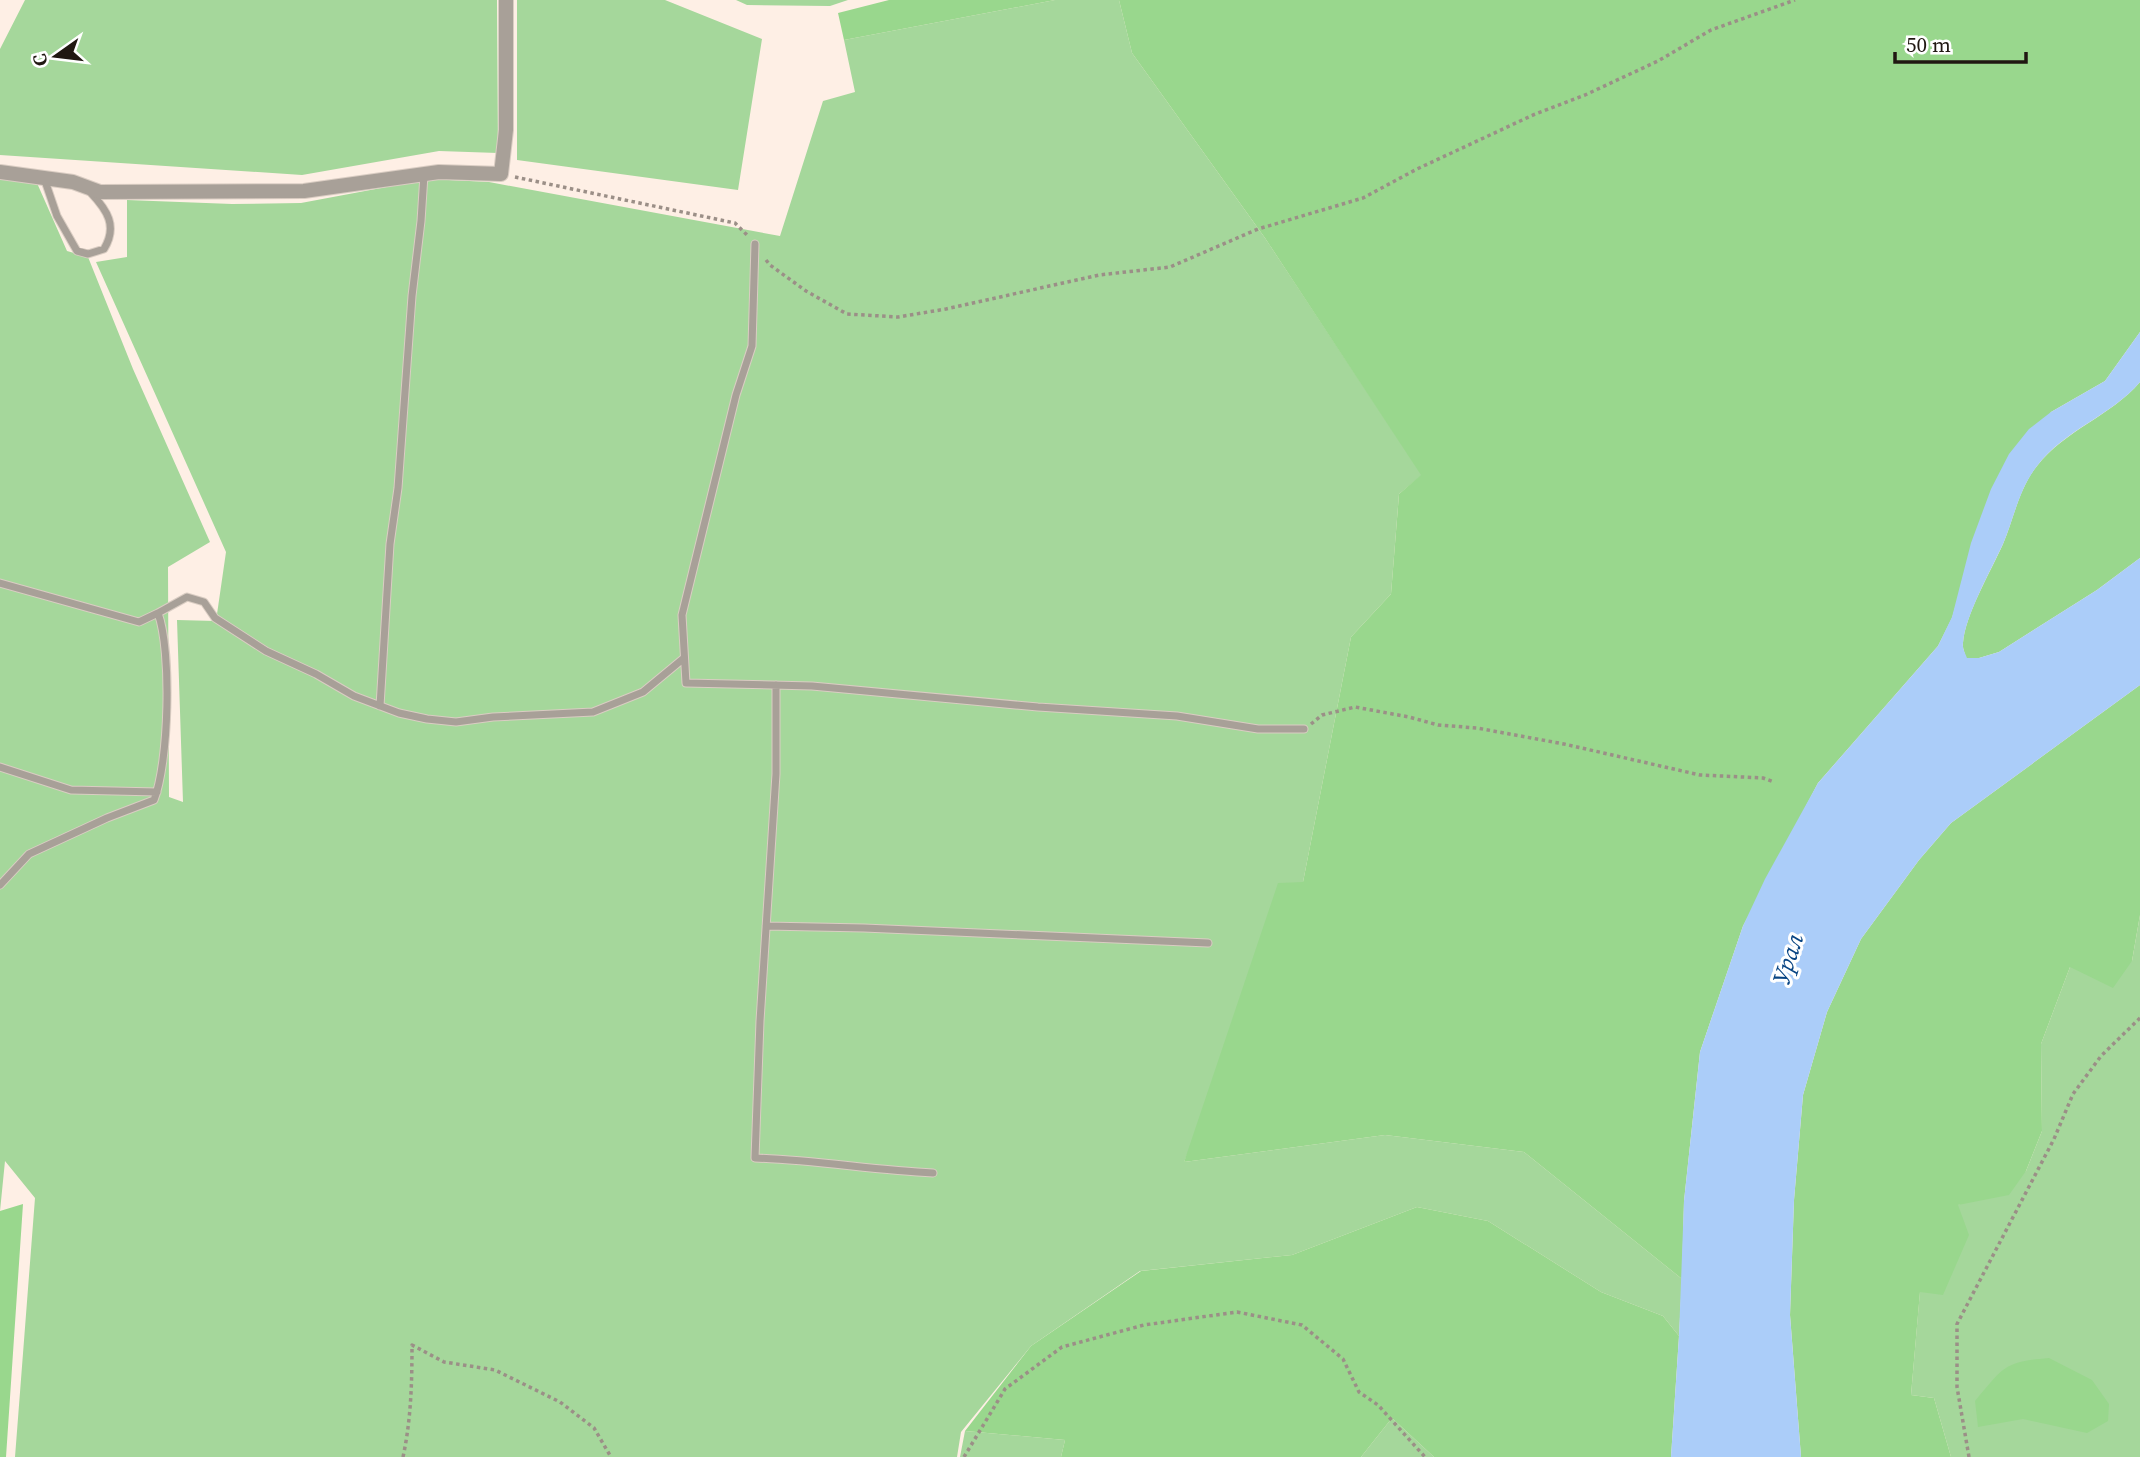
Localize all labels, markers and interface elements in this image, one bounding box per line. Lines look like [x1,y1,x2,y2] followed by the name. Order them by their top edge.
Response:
[21,21,91,91] north arrow
[1895,21,2026,65] scale bar
[1906,30,1951,59] text: 50 m
[25,51,54,69] text: С
[1764,929,1811,989] water label: Урал

